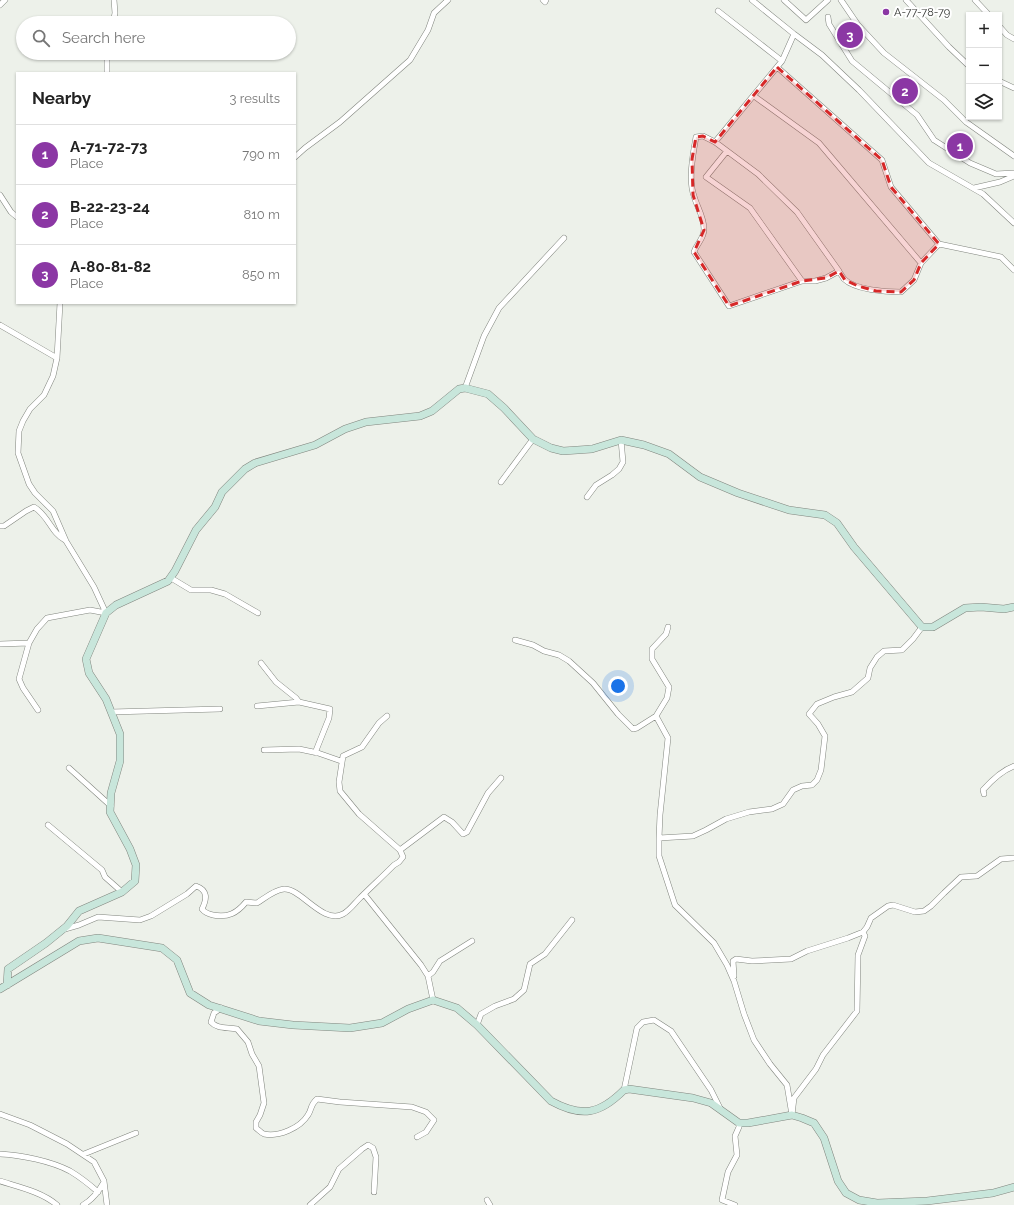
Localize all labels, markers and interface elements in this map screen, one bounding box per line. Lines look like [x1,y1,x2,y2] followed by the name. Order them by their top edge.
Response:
[894,6,950,19] place label: A-77-78-79
[881,7,891,17] marker: A-77-78-79
[966,12,1002,120] map controls
[966,12,1002,48] button: +
[16,16,296,60] search box
[837,20,863,50] pin: 3
[30,27,52,49] icon: search
[62,29,145,47] text: Search here
[966,48,1002,84] button: −
[892,76,918,106] pin: 2
[966,84,1002,120] button: layers
[32,88,91,108] text: Nearby
[230,91,280,106] text: 3 results
[947,131,973,161] pin: 1
[70,138,147,156] text: A-71-72-73
[42,147,48,162] text: 1
[242,147,280,162] text: 790 m
[70,156,103,171] text: Place
[70,198,150,216] text: B-22-23-24
[41,207,49,222] text: 2
[244,207,280,222] text: 810 m
[70,216,103,231] text: Place
[70,258,151,276] text: A-80-81-82
[41,267,49,282] text: 3
[242,267,280,282] text: 850 m
[70,276,103,291] text: Place
[608,676,628,696] your location

